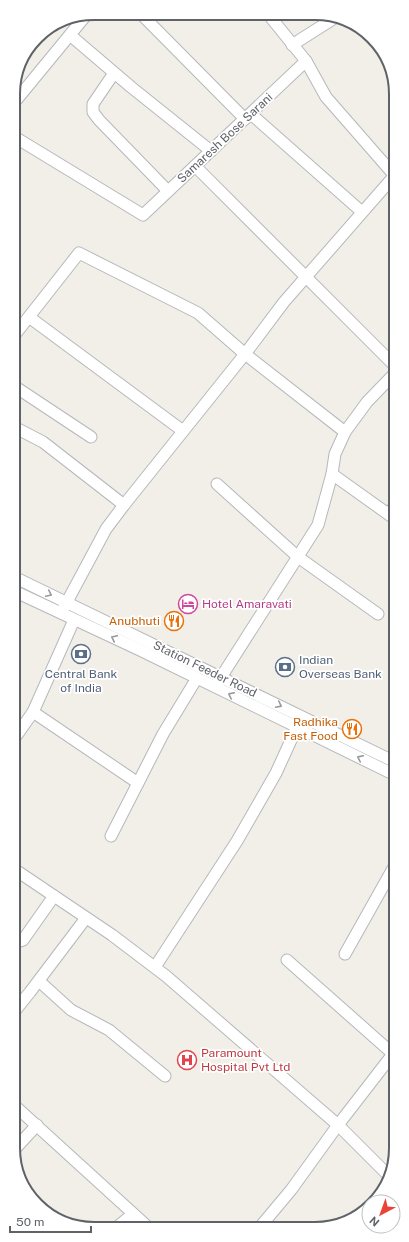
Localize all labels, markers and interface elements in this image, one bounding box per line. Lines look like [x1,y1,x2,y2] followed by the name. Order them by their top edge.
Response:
[174,90,276,186] street label: Samaresh Bose Sarani
[45,589,52,597] one-way arrow
[177,593,199,615] hotel icon: Hotel Amaravati
[202,597,292,611] place label: Hotel Amaravati
[163,610,185,632] restaurant icon: Anubhuti
[109,614,160,628] place label: Anubhuti
[110,635,118,643] one-way arrow
[151,638,259,700] street label: Station Feeder Road
[70,643,92,665] bank icon: Central Bank of India
[299,653,382,681] place label: Indian Overseas Bank
[274,656,296,678] bank icon: Indian Overseas Bank
[45,667,117,695] place label: Central Bank of India
[228,692,235,700] one-way arrow
[275,700,283,708] one-way arrow
[283,715,338,743] place label: Radhika Fast Food
[341,718,363,740] restaurant icon: Radhika Fast Food
[357,755,365,763] one-way arrow
[201,1046,290,1074] place label: Paramount Hospital Pvt Ltd
[176,1049,198,1071] hospital icon: Paramount Hospital Pvt Ltd
[361,1194,401,1234] north arrow
[10,1208,91,1234] scale bar
[367,1214,382,1229] text: N
[16,1215,44,1229] text: 50 m

